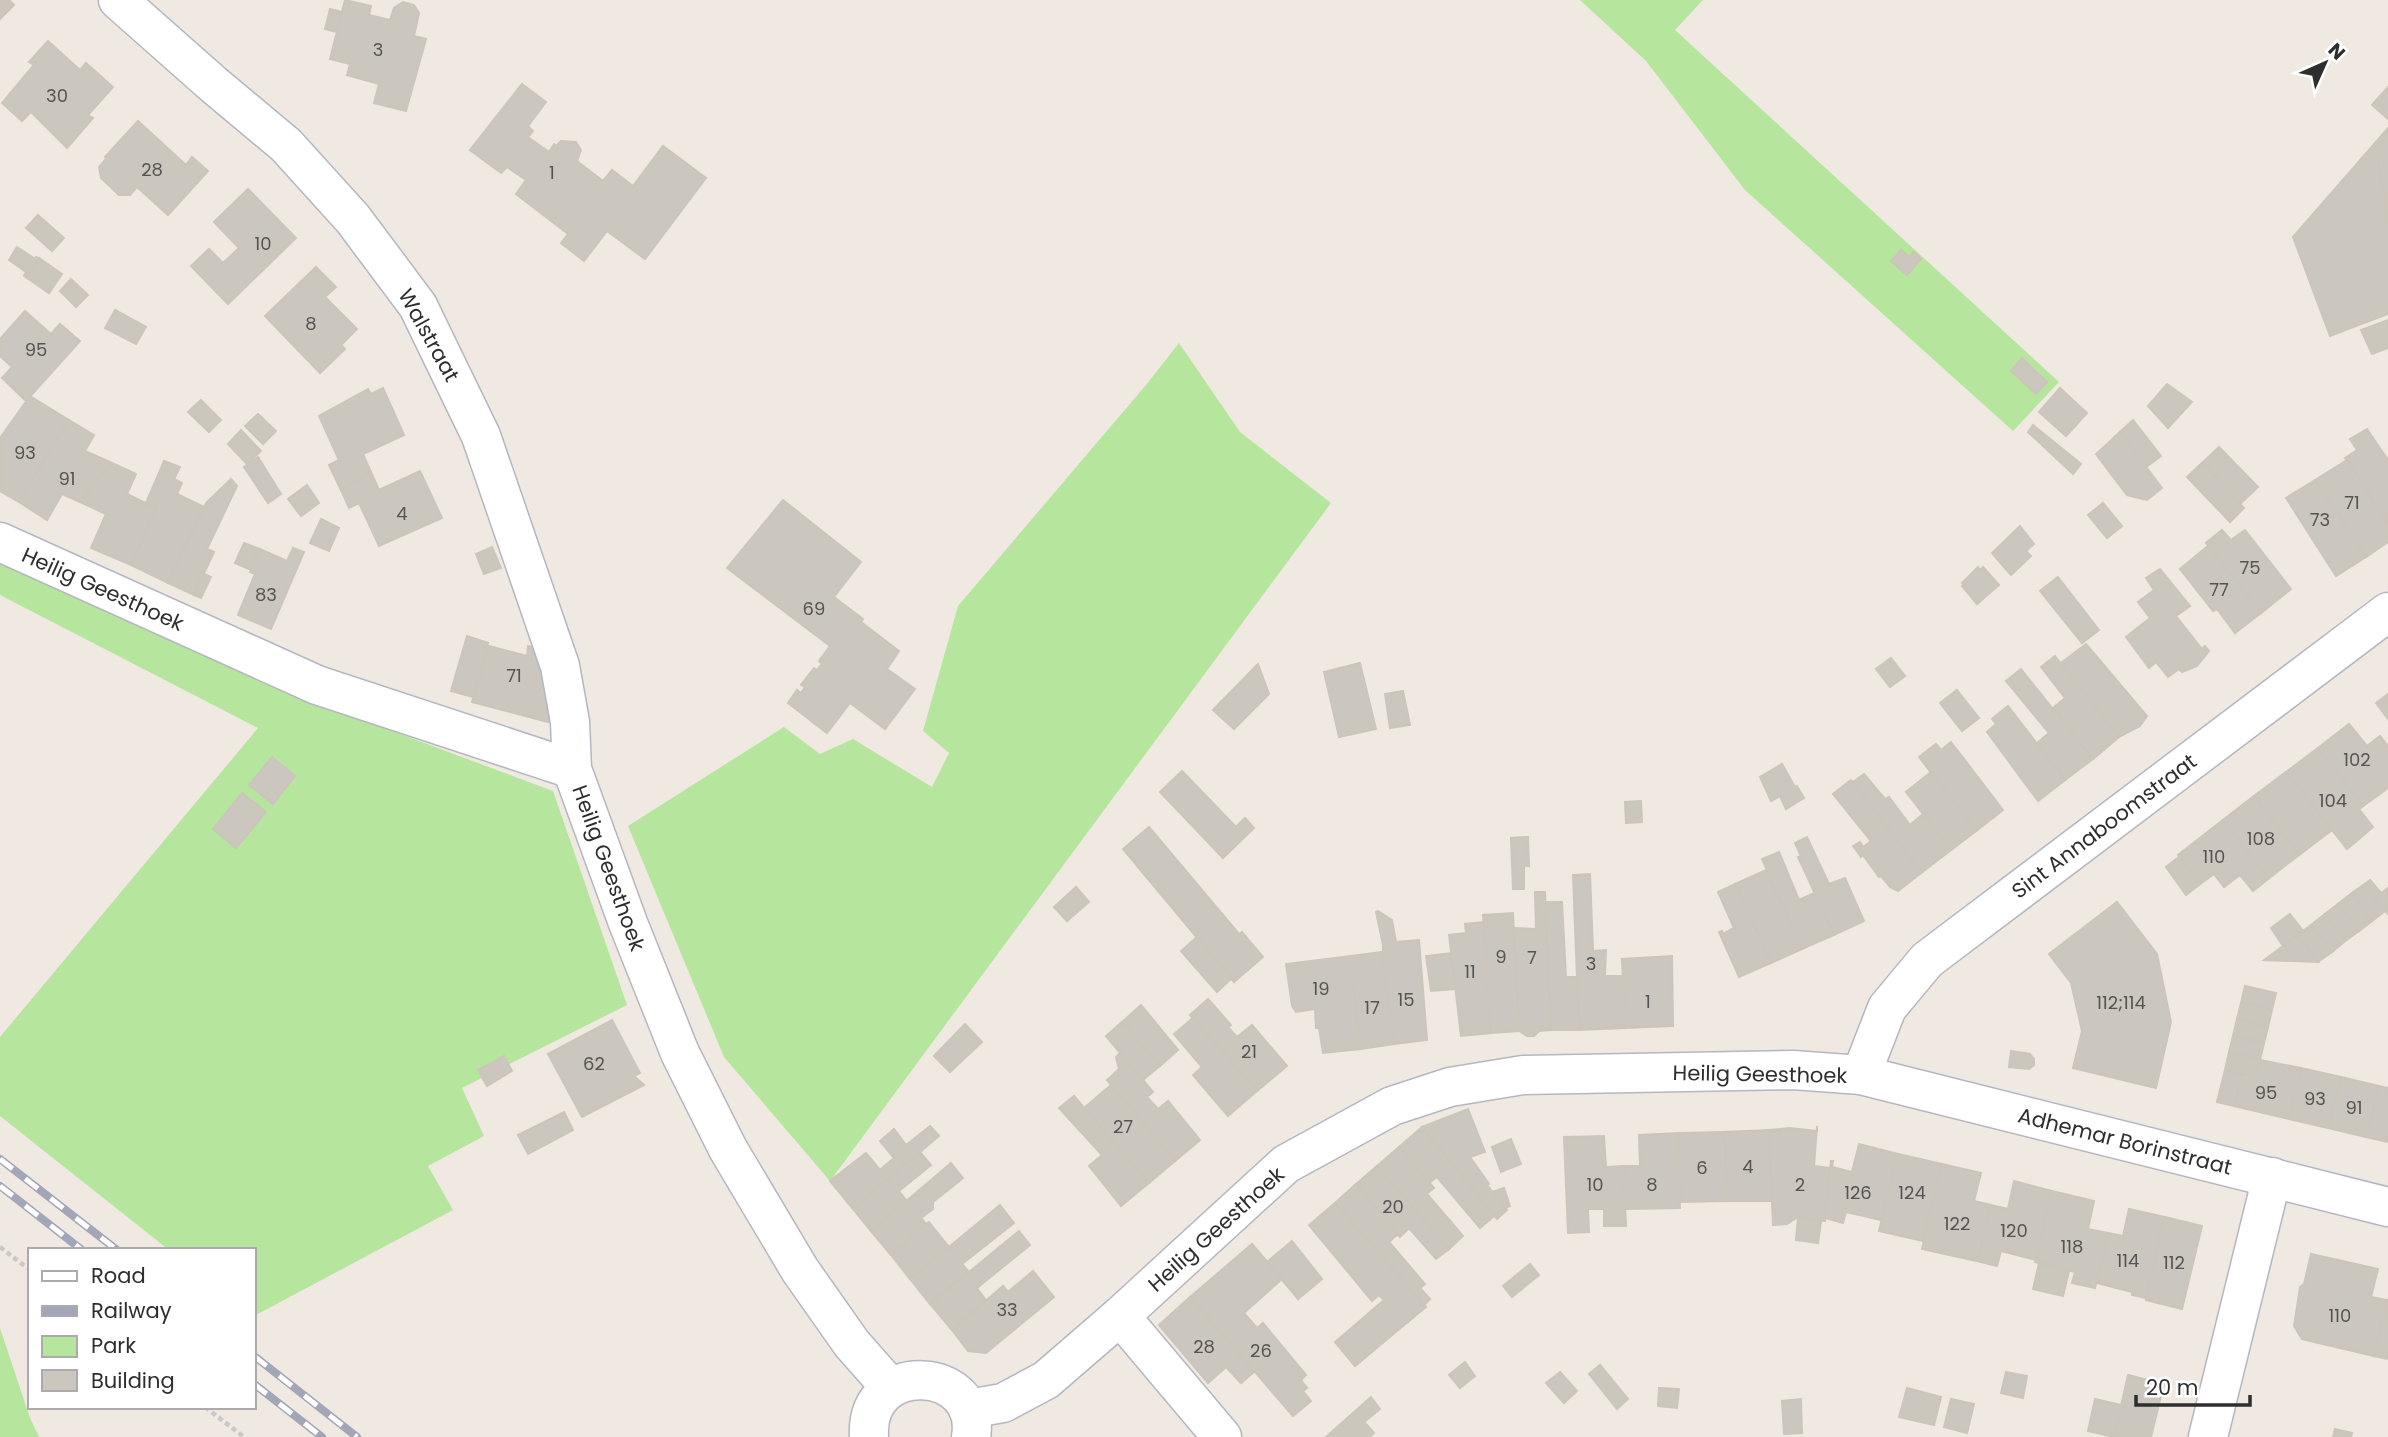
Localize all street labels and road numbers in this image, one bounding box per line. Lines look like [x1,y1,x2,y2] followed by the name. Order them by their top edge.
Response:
[392,283,466,387] street label: Walstraat
[17,540,189,638] street label: Heilig Geesthoek
[2006,747,2202,905] street label: Sint Annaboomstraat
[566,781,653,955] street label: Heilig Geesthoek
[1672,1058,1848,1090] street label: Heilig Geesthoek
[2015,1100,2235,1182] street label: Adhemar Borinstraat
[1141,1160,1291,1298] street label: Heilig Geesthoek

